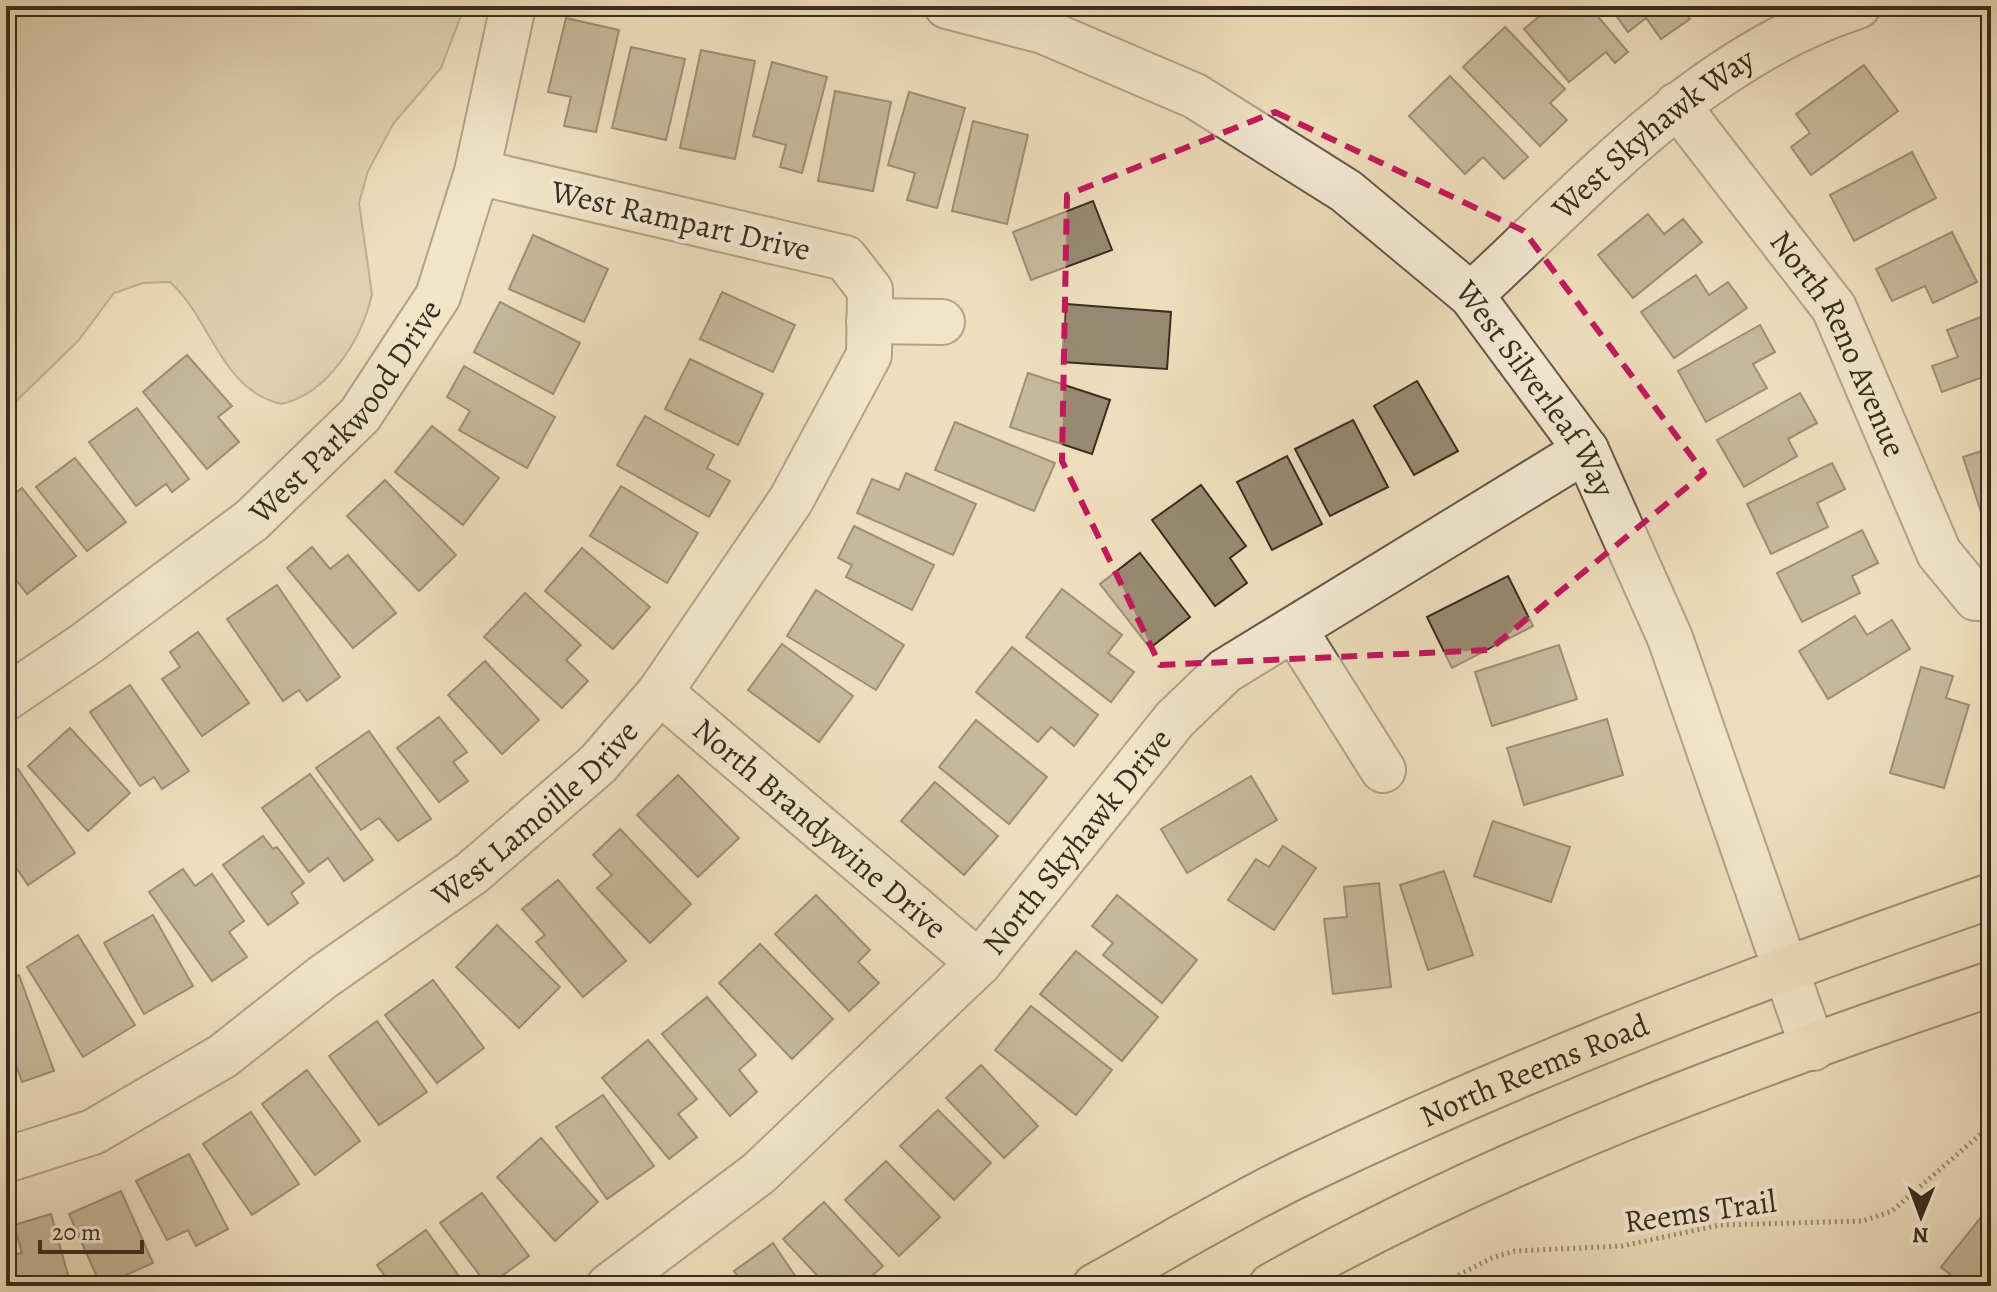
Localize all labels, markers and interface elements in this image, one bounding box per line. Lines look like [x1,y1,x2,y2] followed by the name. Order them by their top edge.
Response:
[1541,36,1763,230] street label: West Skyhawk Way
[546,169,815,271] street label: West Rampart Drive
[1760,221,1917,463] street label: North Reno Avenue
[1445,271,1626,504] street label: West Silverleaf Way
[239,291,452,534] street label: West Parkwood Drive
[683,707,957,949] street label: North Brandywine Drive
[422,711,648,917] street label: West Lamoille Drive
[972,719,1181,964] street label: North Skyhawk Drive
[1413,1002,1656,1138] street label: North Reems Road
[1881,1176,1961,1256] north arrow
[1621,1179,1779,1243] street label: Reems Trail
[40,1204,142,1254] scale bar
[52,1216,101,1248] text: 20 m
[1912,1220,1929,1250] text: N

